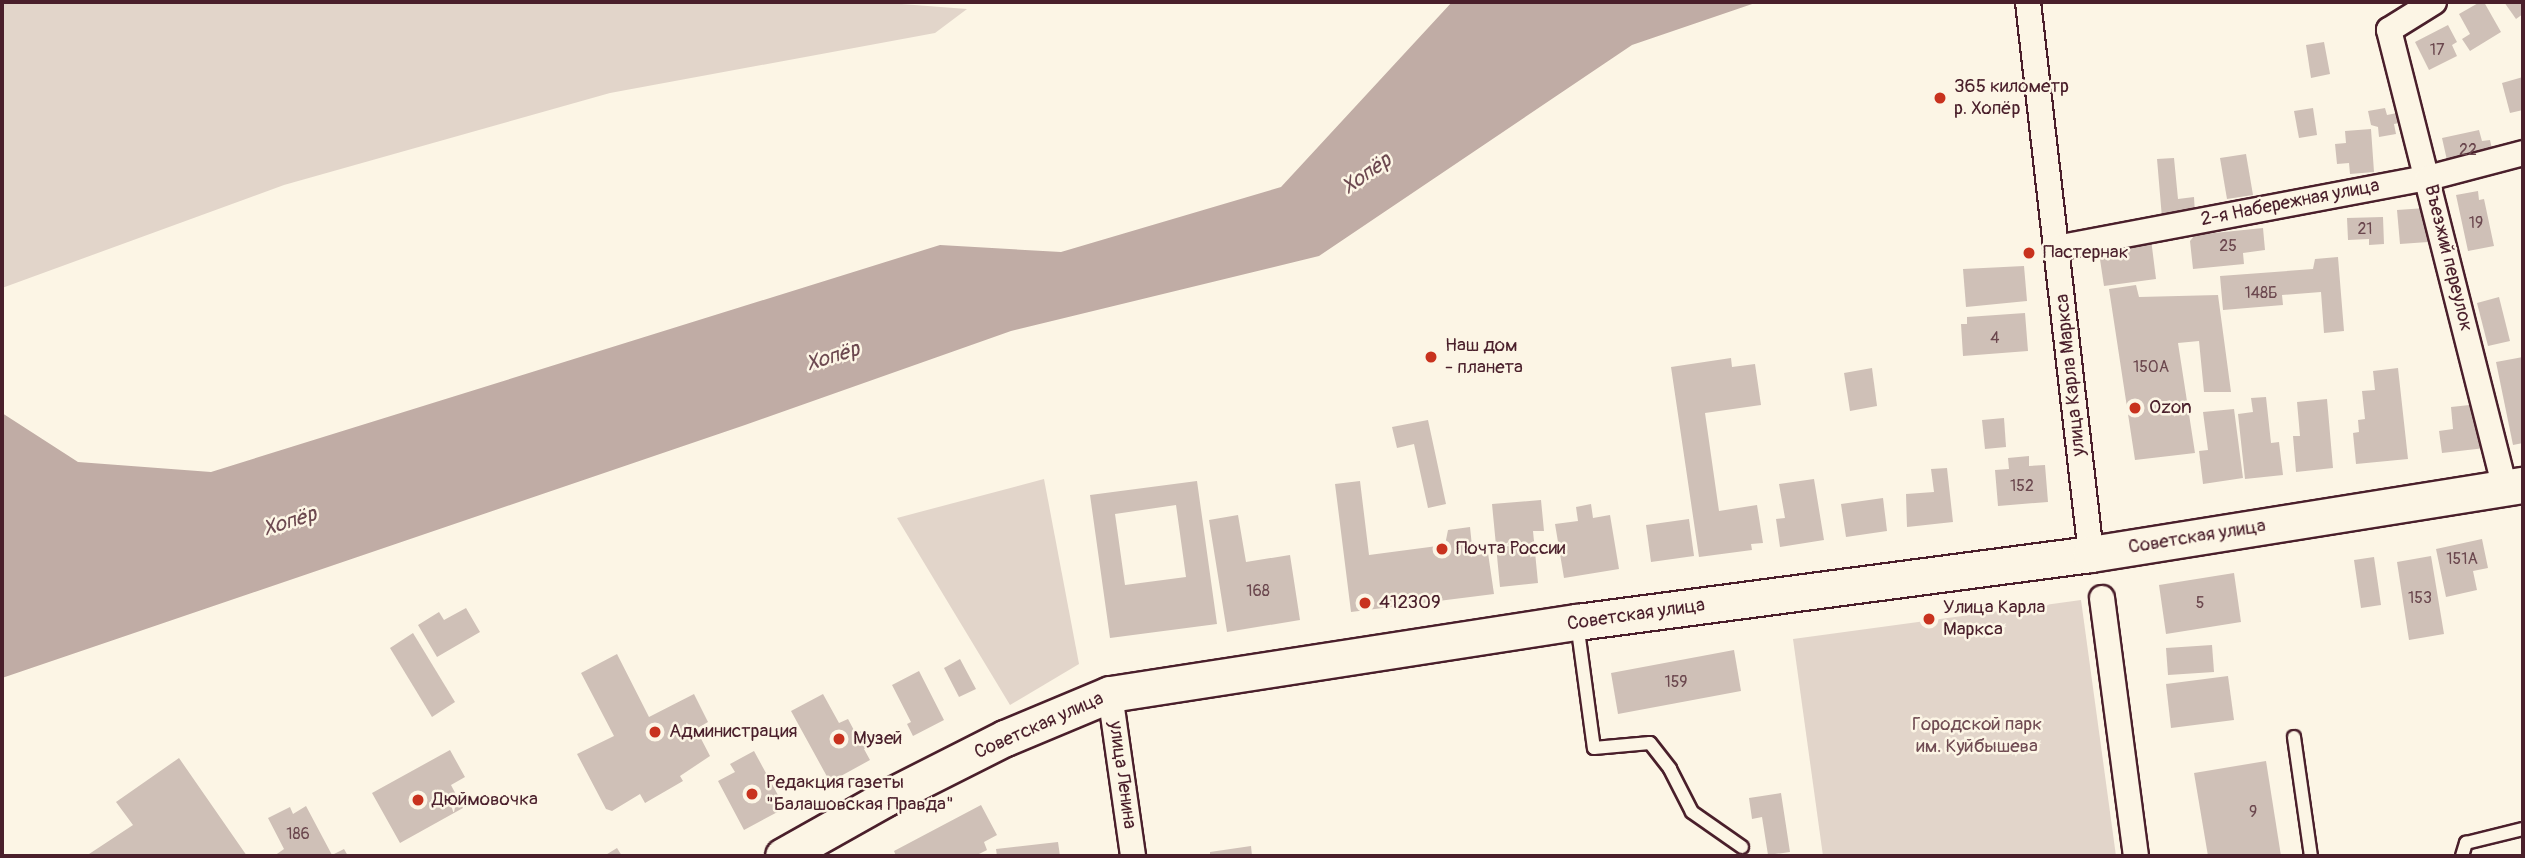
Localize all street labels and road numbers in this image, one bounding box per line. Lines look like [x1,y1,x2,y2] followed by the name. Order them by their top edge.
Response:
[2199,174,2381,232] street label: 2-я Набережная улица
[2419,182,2477,334] street label: Въезжий переулок
[2051,293,2091,457] street label: улица Карла Маркса
[2127,515,2267,559] street label: Советская улица
[1566,594,1706,636] street label: Советская улица
[971,687,1107,765] street label: Советская улица
[1103,720,1141,830] street label: улица Ленина

